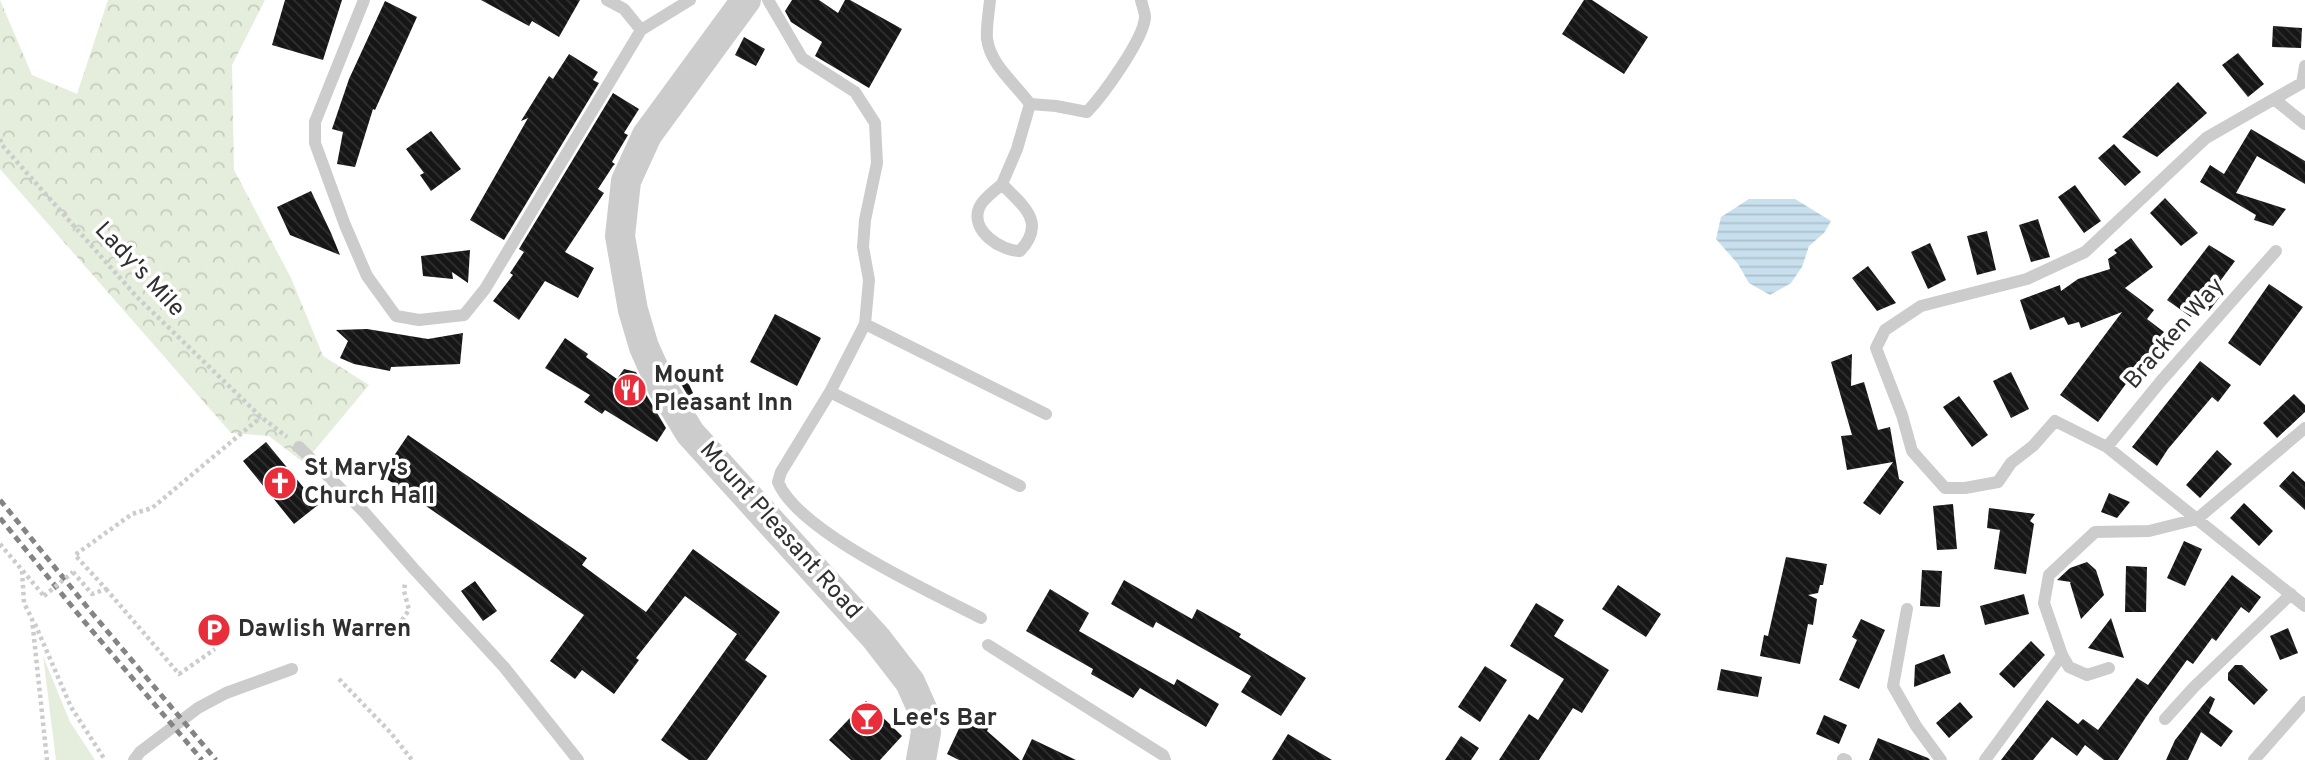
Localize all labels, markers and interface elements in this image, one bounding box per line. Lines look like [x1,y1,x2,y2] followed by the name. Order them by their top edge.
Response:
[87,216,191,324] street label: Lady's Mile
[2118,272,2232,396] street label: Bracken Way
[654,361,793,419] place label: Mount Pleasant Inn
[611,371,649,409] restaurant icon: Mount Pleasant Inn
[692,436,868,626] street label: Mount Pleasant Road
[304,454,435,512] place label: St Mary's Church Hall
[261,464,299,502] church icon: St Mary's Church Hall
[195,611,233,649] parking icon: Dawlish Warren
[238,615,411,645] place label: Dawlish Warren
[848,700,886,738] bar icon: Lee's Bar
[892,704,997,734] place label: Lee's Bar

